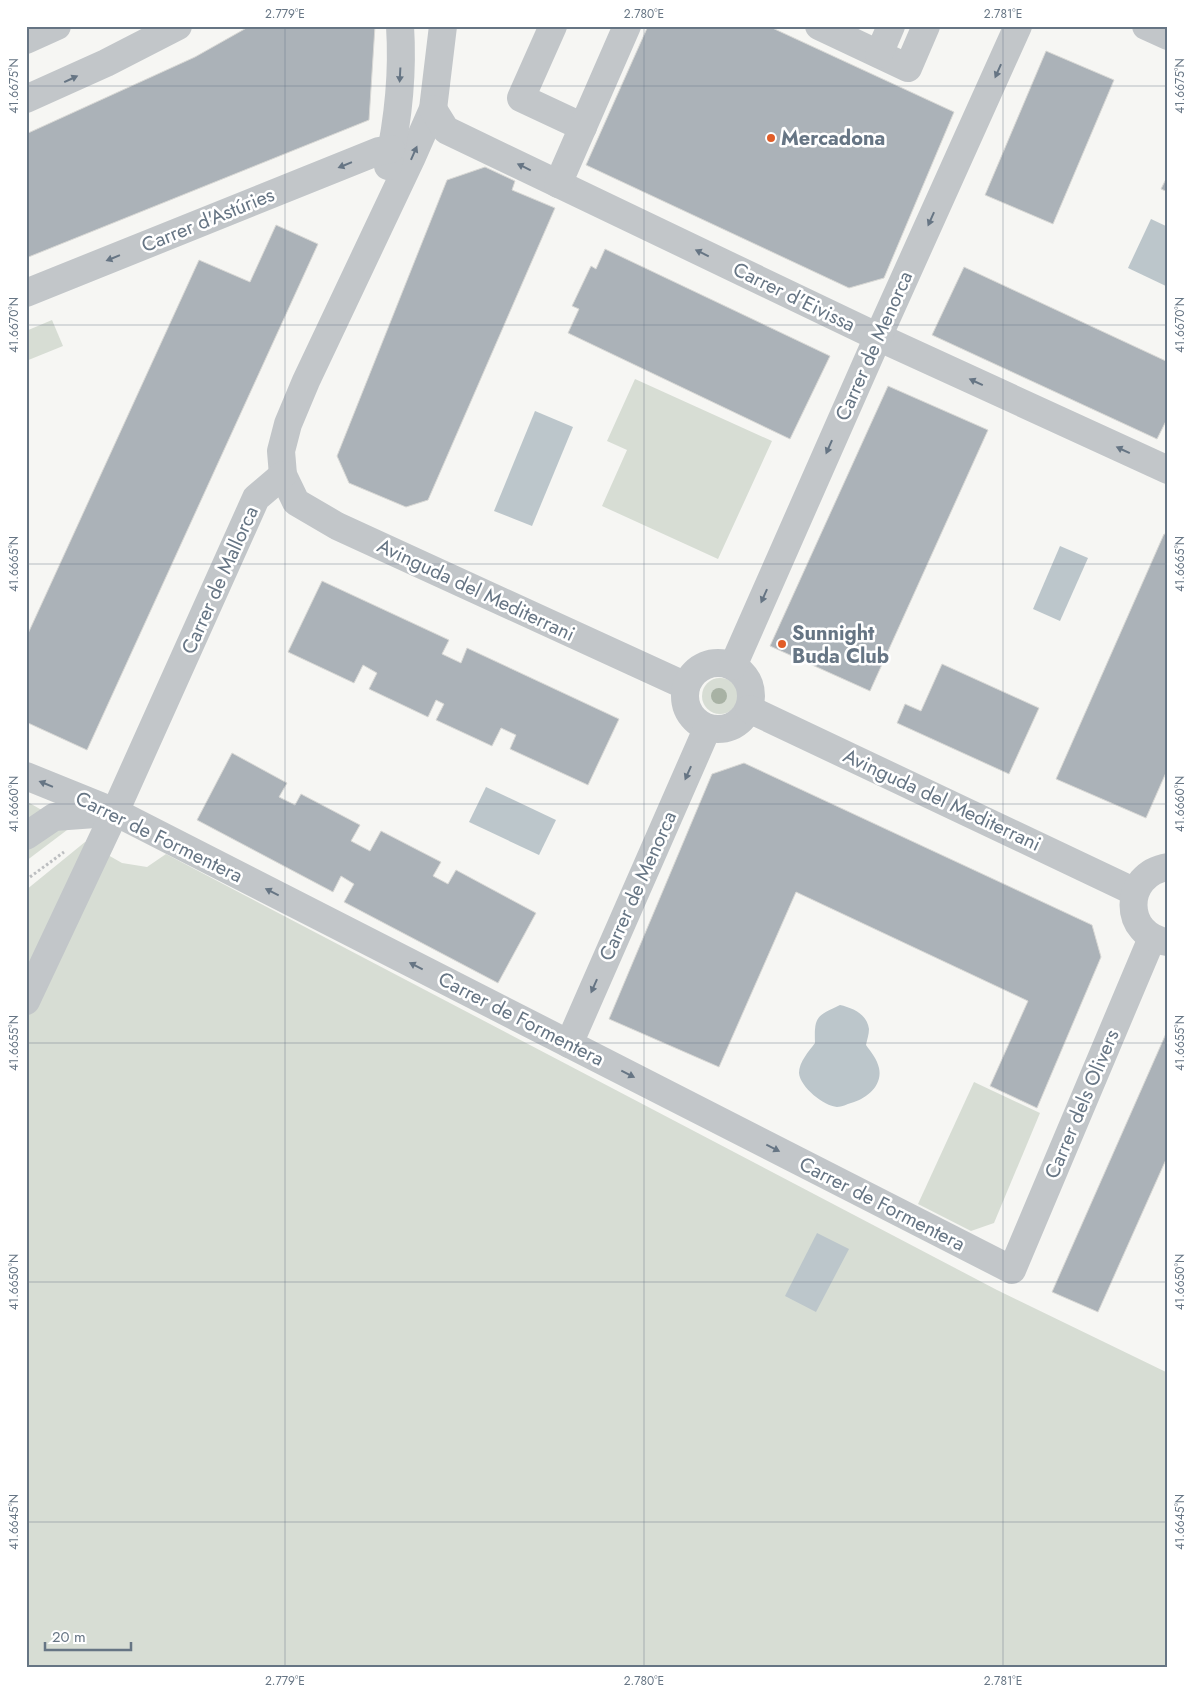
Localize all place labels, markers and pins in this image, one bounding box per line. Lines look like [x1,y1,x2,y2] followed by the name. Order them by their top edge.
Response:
[781,124,885,153] place label: Mercadona
[765,132,777,144] marker: Mercadona
[792,619,889,671] place label: Sunnight Buda Club
[776,638,788,650] marker: Sunnight Buda Club

